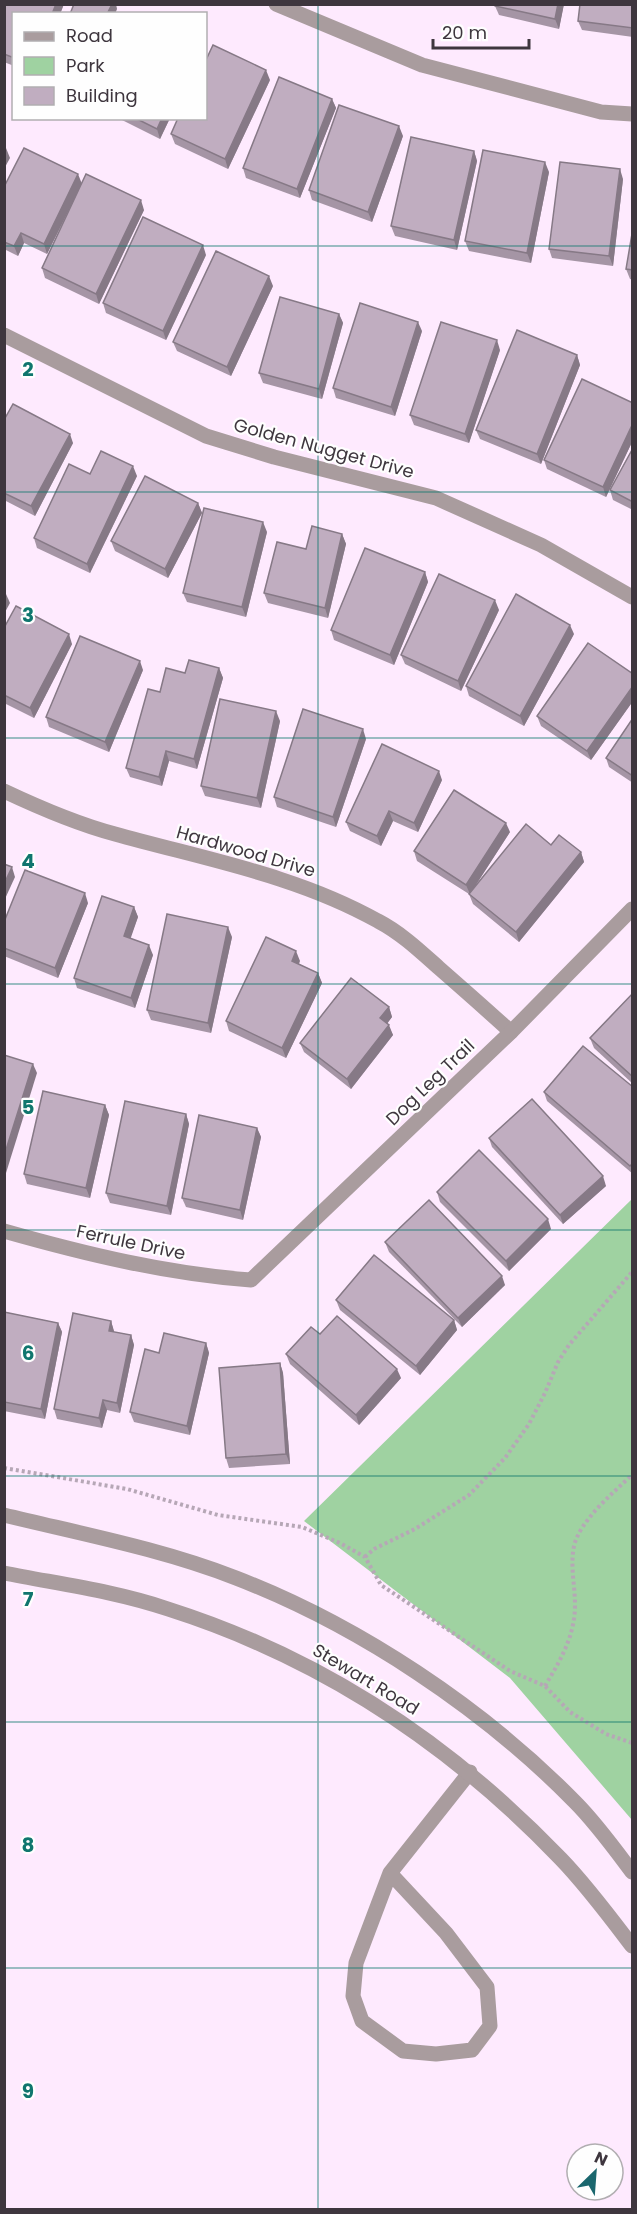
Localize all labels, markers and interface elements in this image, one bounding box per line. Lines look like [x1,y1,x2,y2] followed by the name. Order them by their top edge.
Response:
[12,12,207,120] legend
[433,12,529,50] scale bar
[442,20,487,45] text: 20 m
[66,23,113,48] text: Road
[66,53,105,78] text: Park
[66,83,138,108] text: Building
[22,355,34,383] text: 2
[231,412,417,484] street label: Golden Nugget Drive
[22,601,34,629] text: 3
[174,819,318,883] street label: Hardwood Drive
[21,847,35,875] text: 4
[380,1033,480,1131] street label: Dog Leg Trail
[22,1093,35,1121] text: 5
[74,1218,188,1266] street label: Ferrule Drive
[22,1339,34,1367] text: 6
[23,1585,34,1613] text: 7
[308,1637,424,1721] street label: Stewart Road
[22,1831,34,1859] text: 8
[22,2077,34,2105] text: 9
[565,2142,625,2202] north arrow
[591,2146,611,2172] text: N

